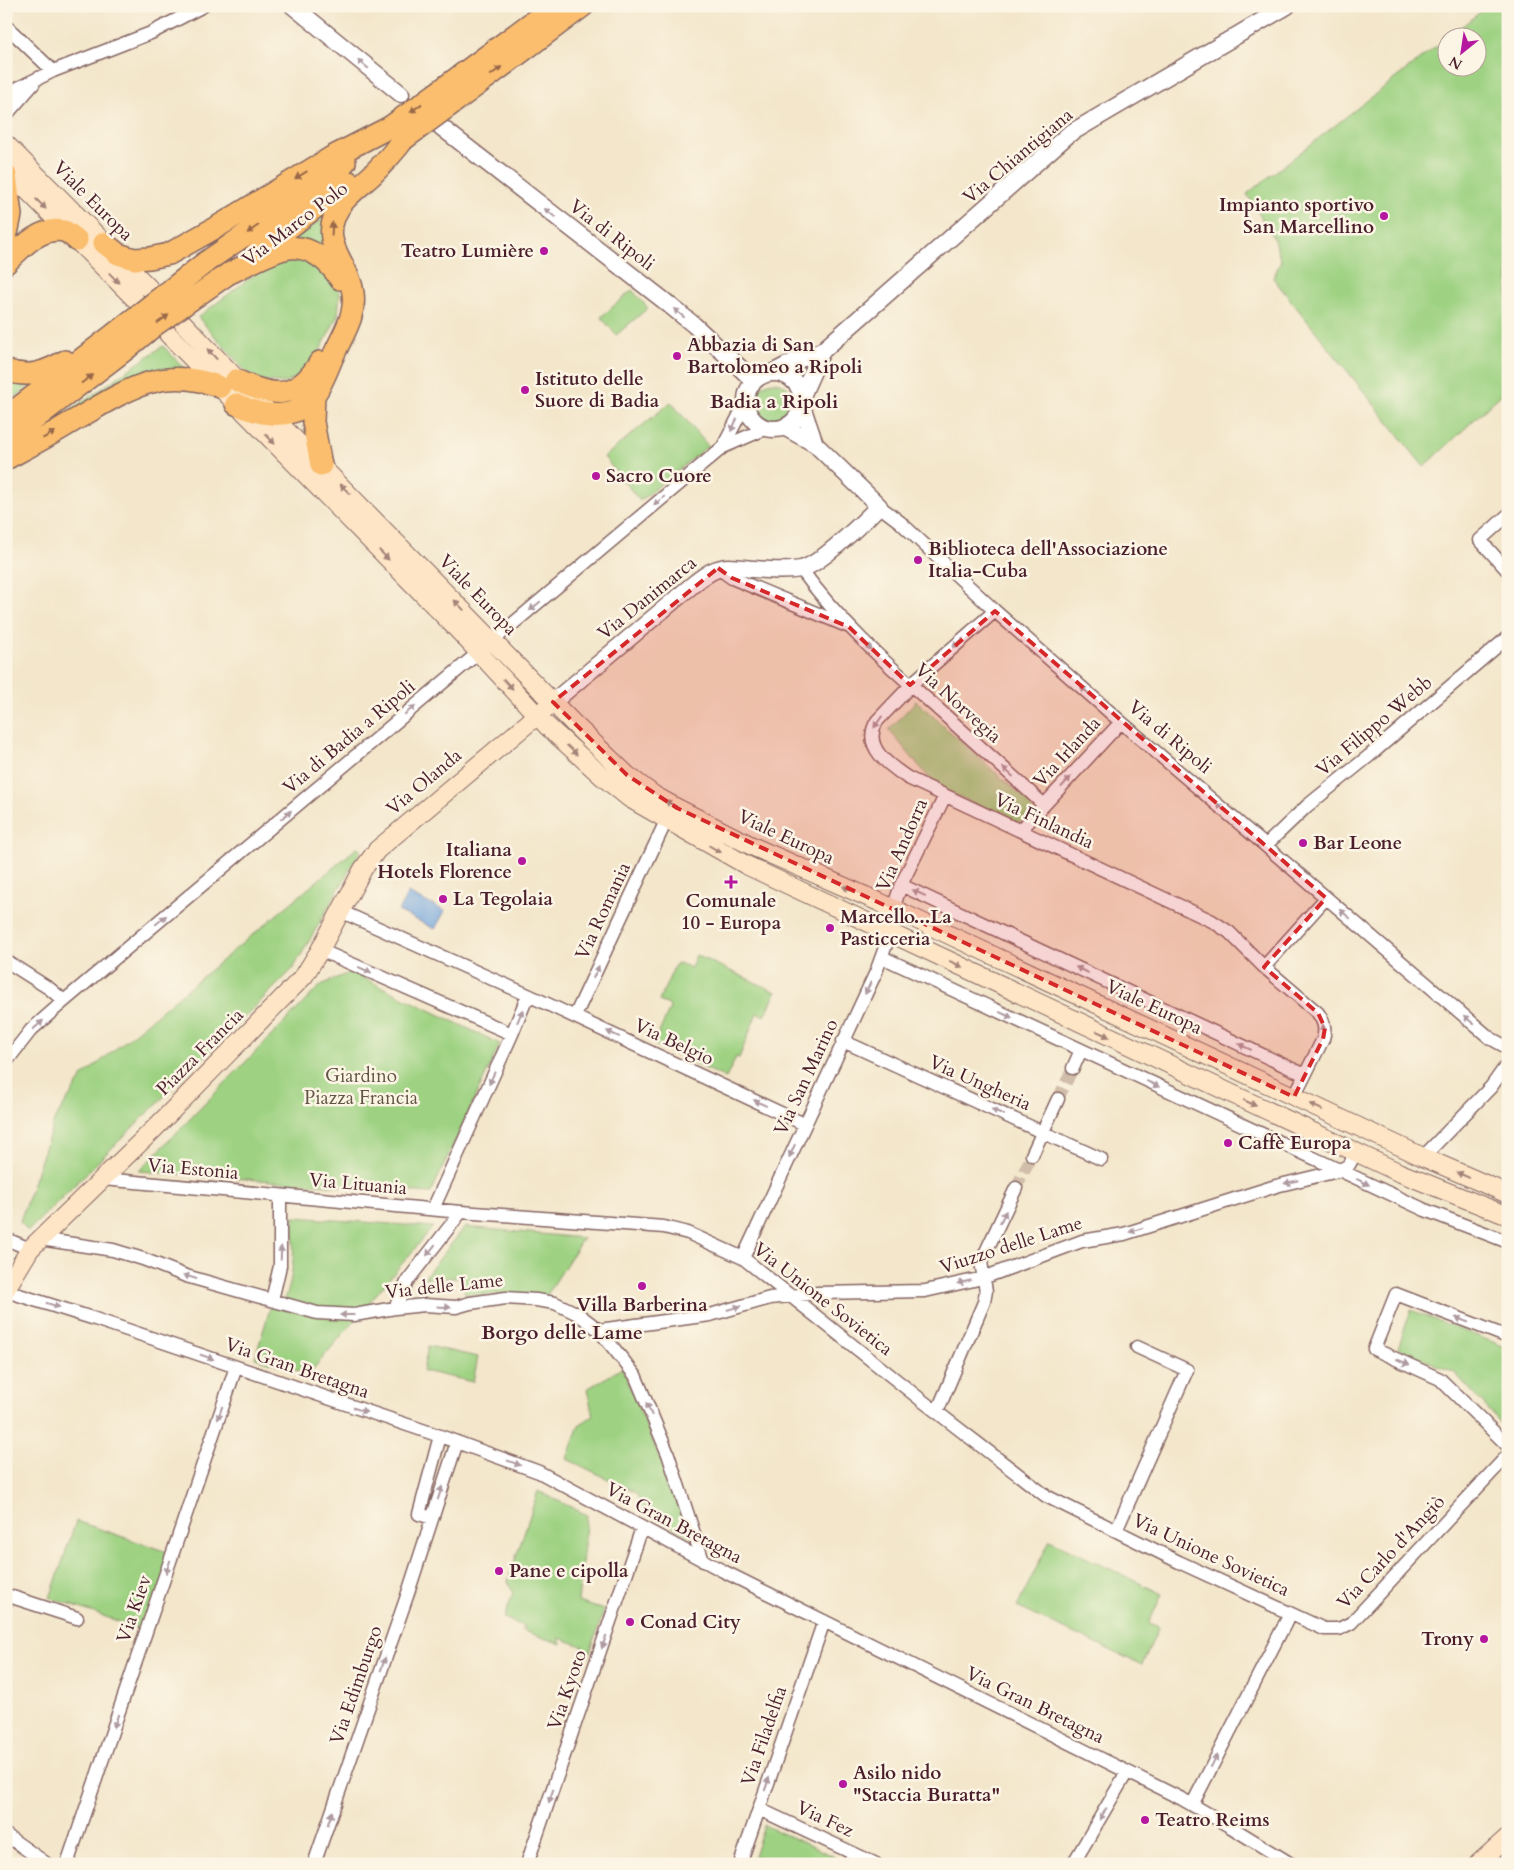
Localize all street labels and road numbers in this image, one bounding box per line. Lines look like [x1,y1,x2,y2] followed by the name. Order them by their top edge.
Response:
[957,102,1079,210] street label: Via Chiantigiana
[47,155,139,247] street label: Viale Europa
[237,176,353,272] street label: Via Marco Polo
[564,193,660,277] street label: Via di Ripoli
[433,549,523,641] street label: Viale Europa
[592,550,702,646] street label: Via Danimarca
[909,657,1007,749] street label: Via Norvegia
[1310,670,1438,782] street label: Via Filippo Webb
[277,674,421,800] street label: Via di Badia a Ripoli
[1122,694,1218,780] street label: Via di Ripoli
[1027,711,1107,793] street label: Via Irlanda
[381,743,467,821] street label: Via Olanda
[990,787,1098,855] street label: Via Finlandia
[870,794,934,896] street label: Via Andorra
[733,803,839,871] street label: Viale Europa
[569,858,637,964] street label: Via Romania
[1101,973,1207,1041] street label: Viale Europa
[150,1002,250,1102] street label: Piazza Francia
[630,1012,718,1072] street label: Via Belgio
[768,1015,844,1139] street label: Via San Marino
[925,1049,1035,1117] street label: Via Ungheria
[146,1152,240,1186] street label: Via Estonia
[308,1167,408,1201] street label: Via Lituania
[936,1210,1086,1280] street label: Viuzzo delle Lame
[748,1236,898,1362] street label: Via Unione Sovietica
[383,1267,505,1305] street label: Via delle Lame
[221,1331,373,1405] street label: Via Gran Bretagna
[601,1476,747,1570] street label: Via Gran Bretagna
[1331,1489,1451,1615] street label: Via Carlo d'Angiò
[1128,1507,1294,1603] street label: Via Unione Sovietica
[110,1571,158,1646] street label: Via Kiev
[323,1622,389,1748] street label: Via Edimburgo
[541,1646,593,1734] street label: Via Kyoto
[961,1660,1109,1750] street label: Via Gran Bretagna
[735,1682,793,1790] street label: Via Filadelfia
[792,1794,858,1844] street label: Via Fez

